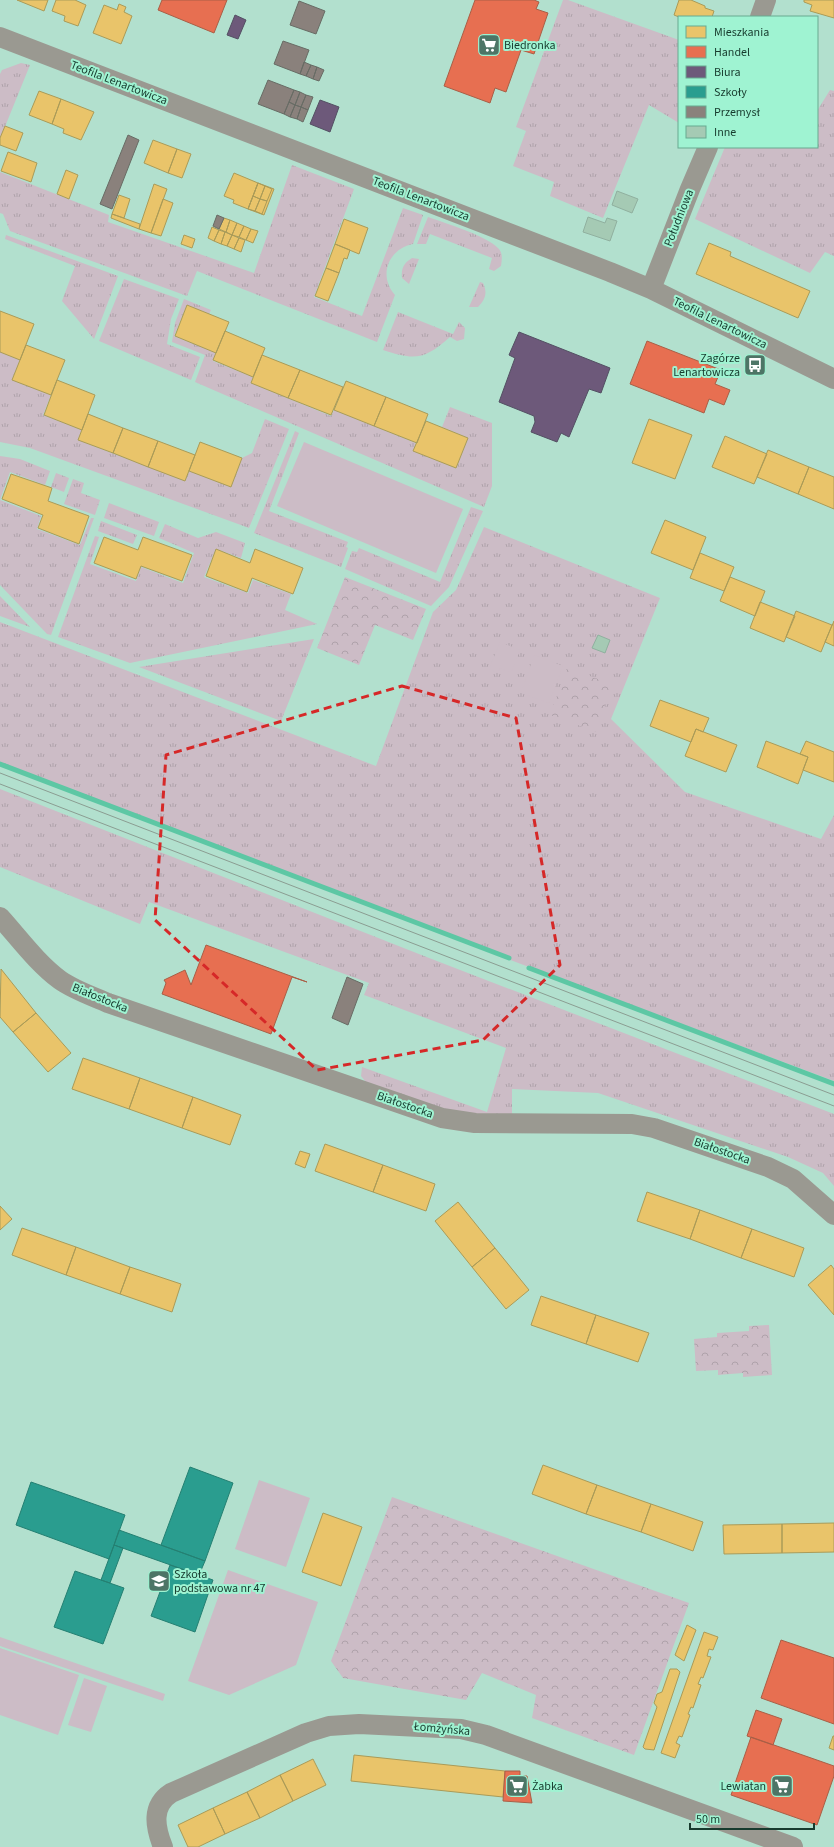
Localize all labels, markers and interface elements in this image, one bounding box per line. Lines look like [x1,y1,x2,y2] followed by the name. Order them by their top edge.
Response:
[678,16,818,148] legend
[714,24,769,41] text: Mieszkania
[476,32,502,58] supermarket icon: Biedronka
[504,37,556,54] place label: Biedronka
[714,44,750,61] text: Handel
[68,57,170,109] street label: Teofila Lenartowicza
[714,64,740,81] text: Biura
[714,84,747,101] text: Szkoły
[714,104,760,121] text: Przemysł
[714,124,736,141] text: Inne
[370,173,472,225] street label: Teofila Lenartowicza
[660,187,698,249] street label: Południowa
[670,293,770,353] street label: Teofila Lenartowicza
[673,350,740,381] place label: Zagórze Lenartowicza
[742,352,768,378] bus stop icon: Zagórze Lenartowicza
[70,979,130,1017] street label: Białostocka
[375,1087,435,1123] street label: Białostocka
[692,1133,752,1169] street label: Białostocka
[174,1566,266,1597] place label: Szkoła podstawowa nr 47
[146,1568,172,1594] school or university icon: Szkoła podstawowa nr 47
[412,1718,471,1740] street label: Łomżyńska
[504,1773,530,1799] supermarket icon: Żabka
[769,1773,795,1799] supermarket icon: Lewiatan
[532,1778,563,1795] place label: Żabka
[720,1778,766,1795] place label: Lewiatan
[690,1805,814,1831] scale bar
[696,1811,720,1828] text: 50 m

